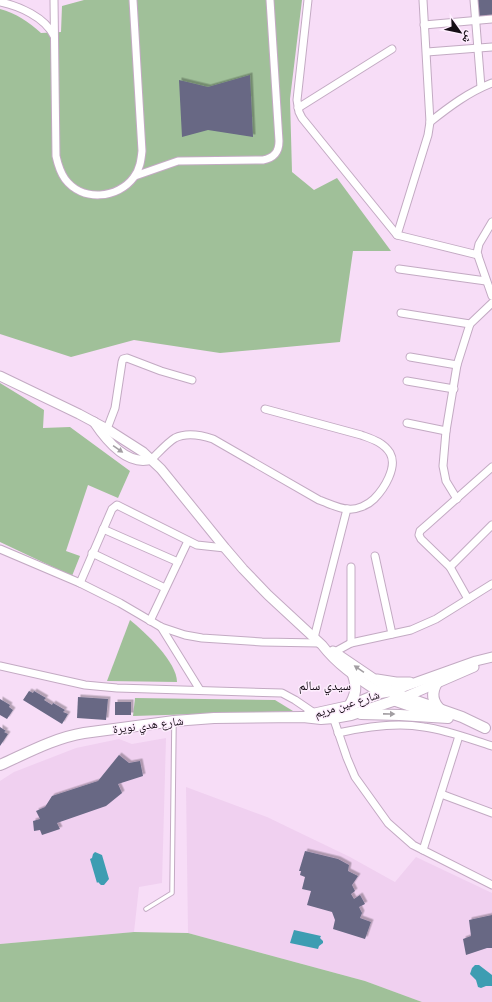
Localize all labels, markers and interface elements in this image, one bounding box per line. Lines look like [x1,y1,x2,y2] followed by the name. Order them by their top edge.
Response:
[440,12,480,52] north arrow
[458,28,477,46] text: ش
[112,445,123,453] one-way arrow
[354,665,365,673] one-way arrow
[299,677,351,696] district label: سيدي سالم
[312,686,382,721] street label: شارع عين مريم
[383,711,395,718] one-way arrow
[112,713,185,739] street label: شارع هدي نويرة

